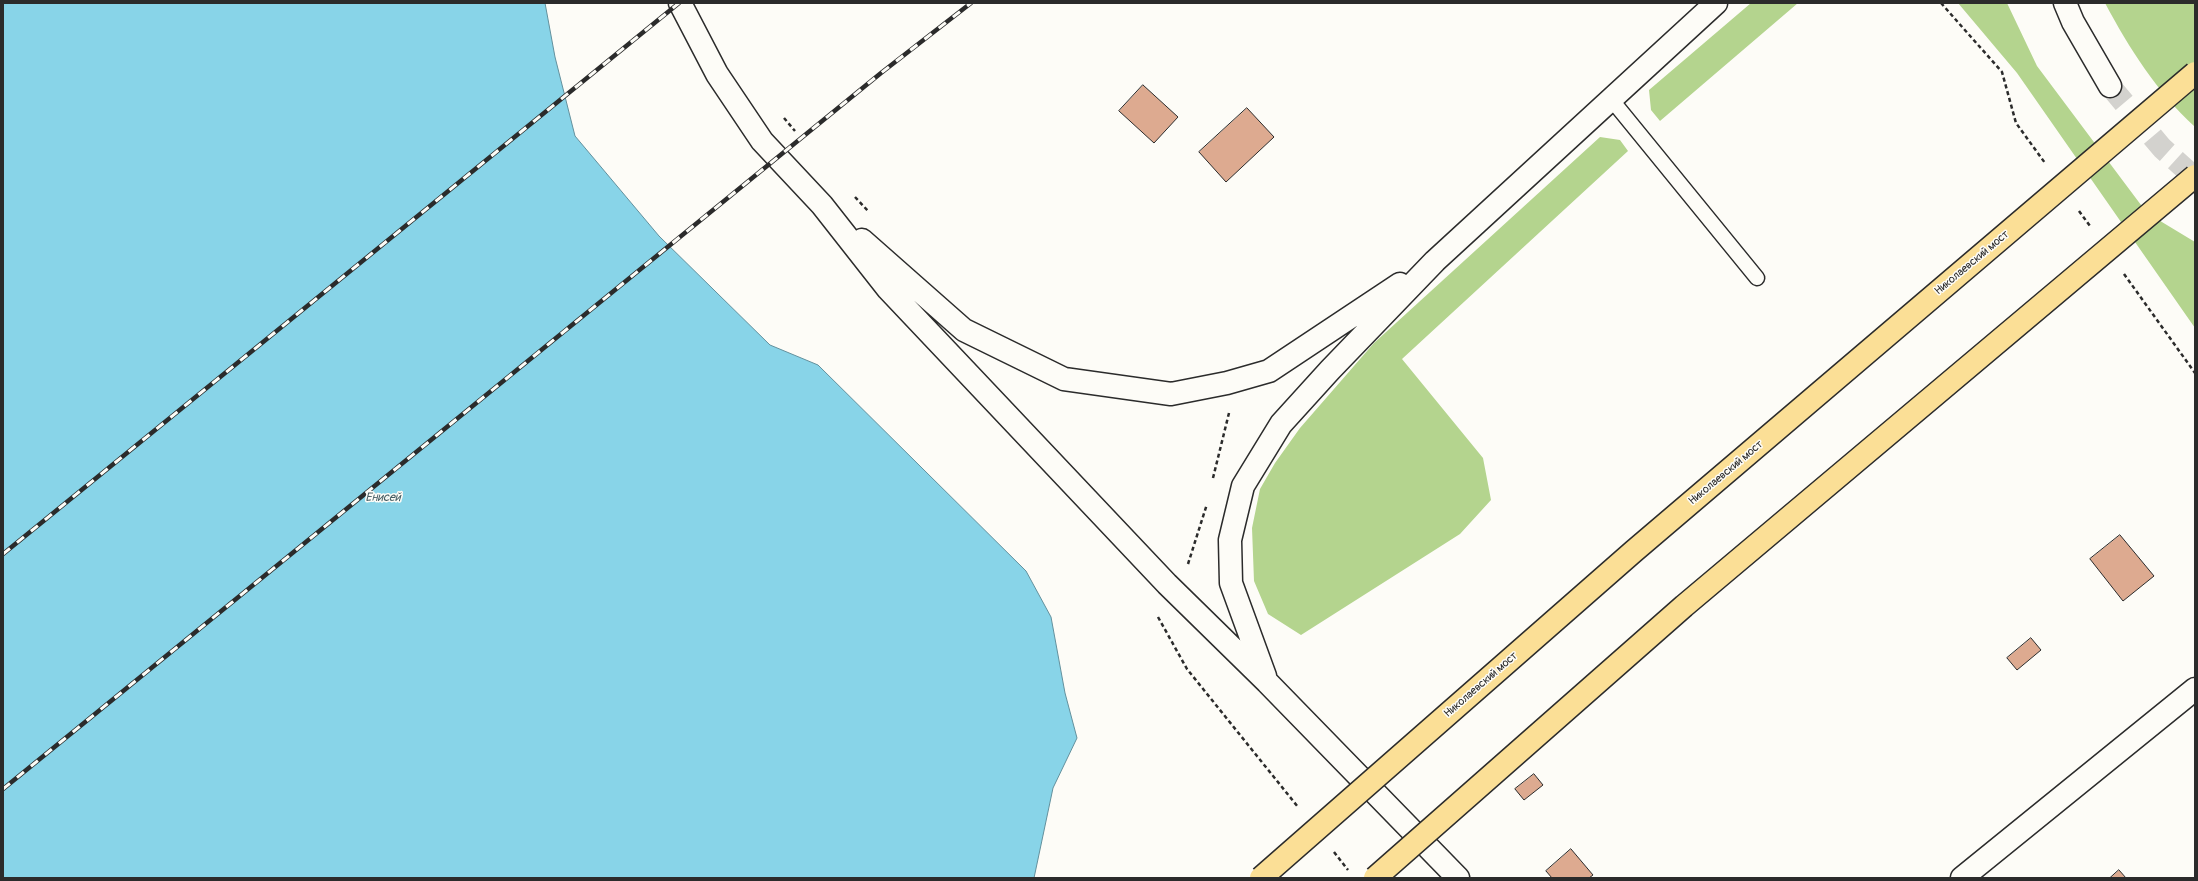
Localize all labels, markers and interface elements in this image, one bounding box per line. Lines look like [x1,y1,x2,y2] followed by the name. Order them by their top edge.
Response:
[1932,228,2012,298] street label: Николаевский мост
[1686,438,1766,508] street label: Николаевский мост
[365,491,401,505] water label: Енисей
[1442,649,1520,721] street label: Николаевский мост

